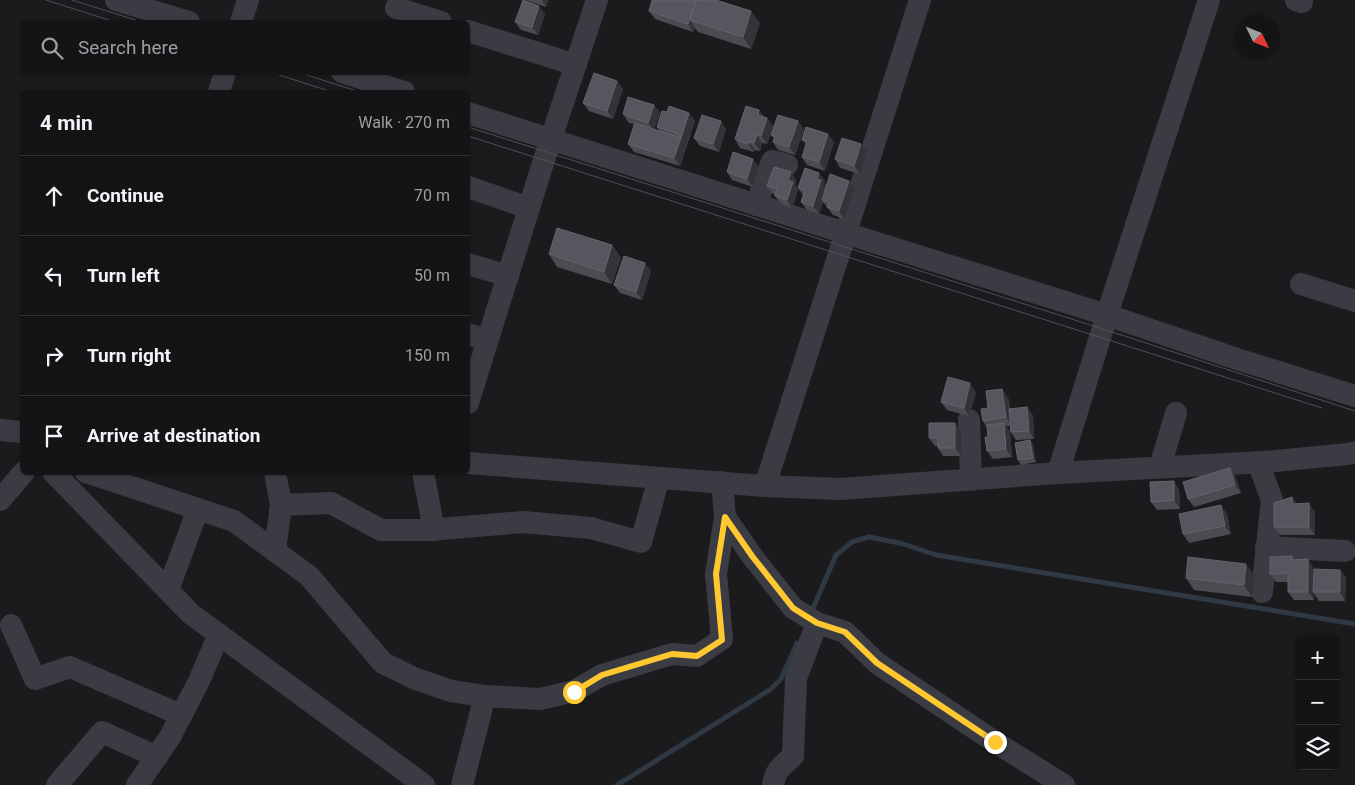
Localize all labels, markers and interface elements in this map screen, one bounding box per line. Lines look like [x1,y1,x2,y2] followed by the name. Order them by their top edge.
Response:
[1235,15,1280,60] north arrow
[20,20,470,75] search box
[38,34,66,62] icon: search
[78,36,178,59] text: Search here
[40,111,93,135] text: 4 min
[358,113,450,132] text: Walk · 270 m
[40,182,68,210] icon: ahead
[87,184,164,207] text: Continue
[414,186,450,205] text: 70 m
[40,262,68,290] icon: left
[87,264,160,287] text: Turn left
[414,266,450,285] text: 50 m
[40,342,68,370] icon: right
[87,344,171,367] text: Turn right
[405,346,450,365] text: 150 m
[40,422,68,450] icon: arrive
[87,424,260,447] text: Arrive at destination
[1295,635,1340,770] map controls
[1295,635,1340,680] button: +
[1295,680,1340,725] button: −
[563,681,586,704] route start
[1295,725,1340,770] button: layers
[984,731,1007,754] route end

